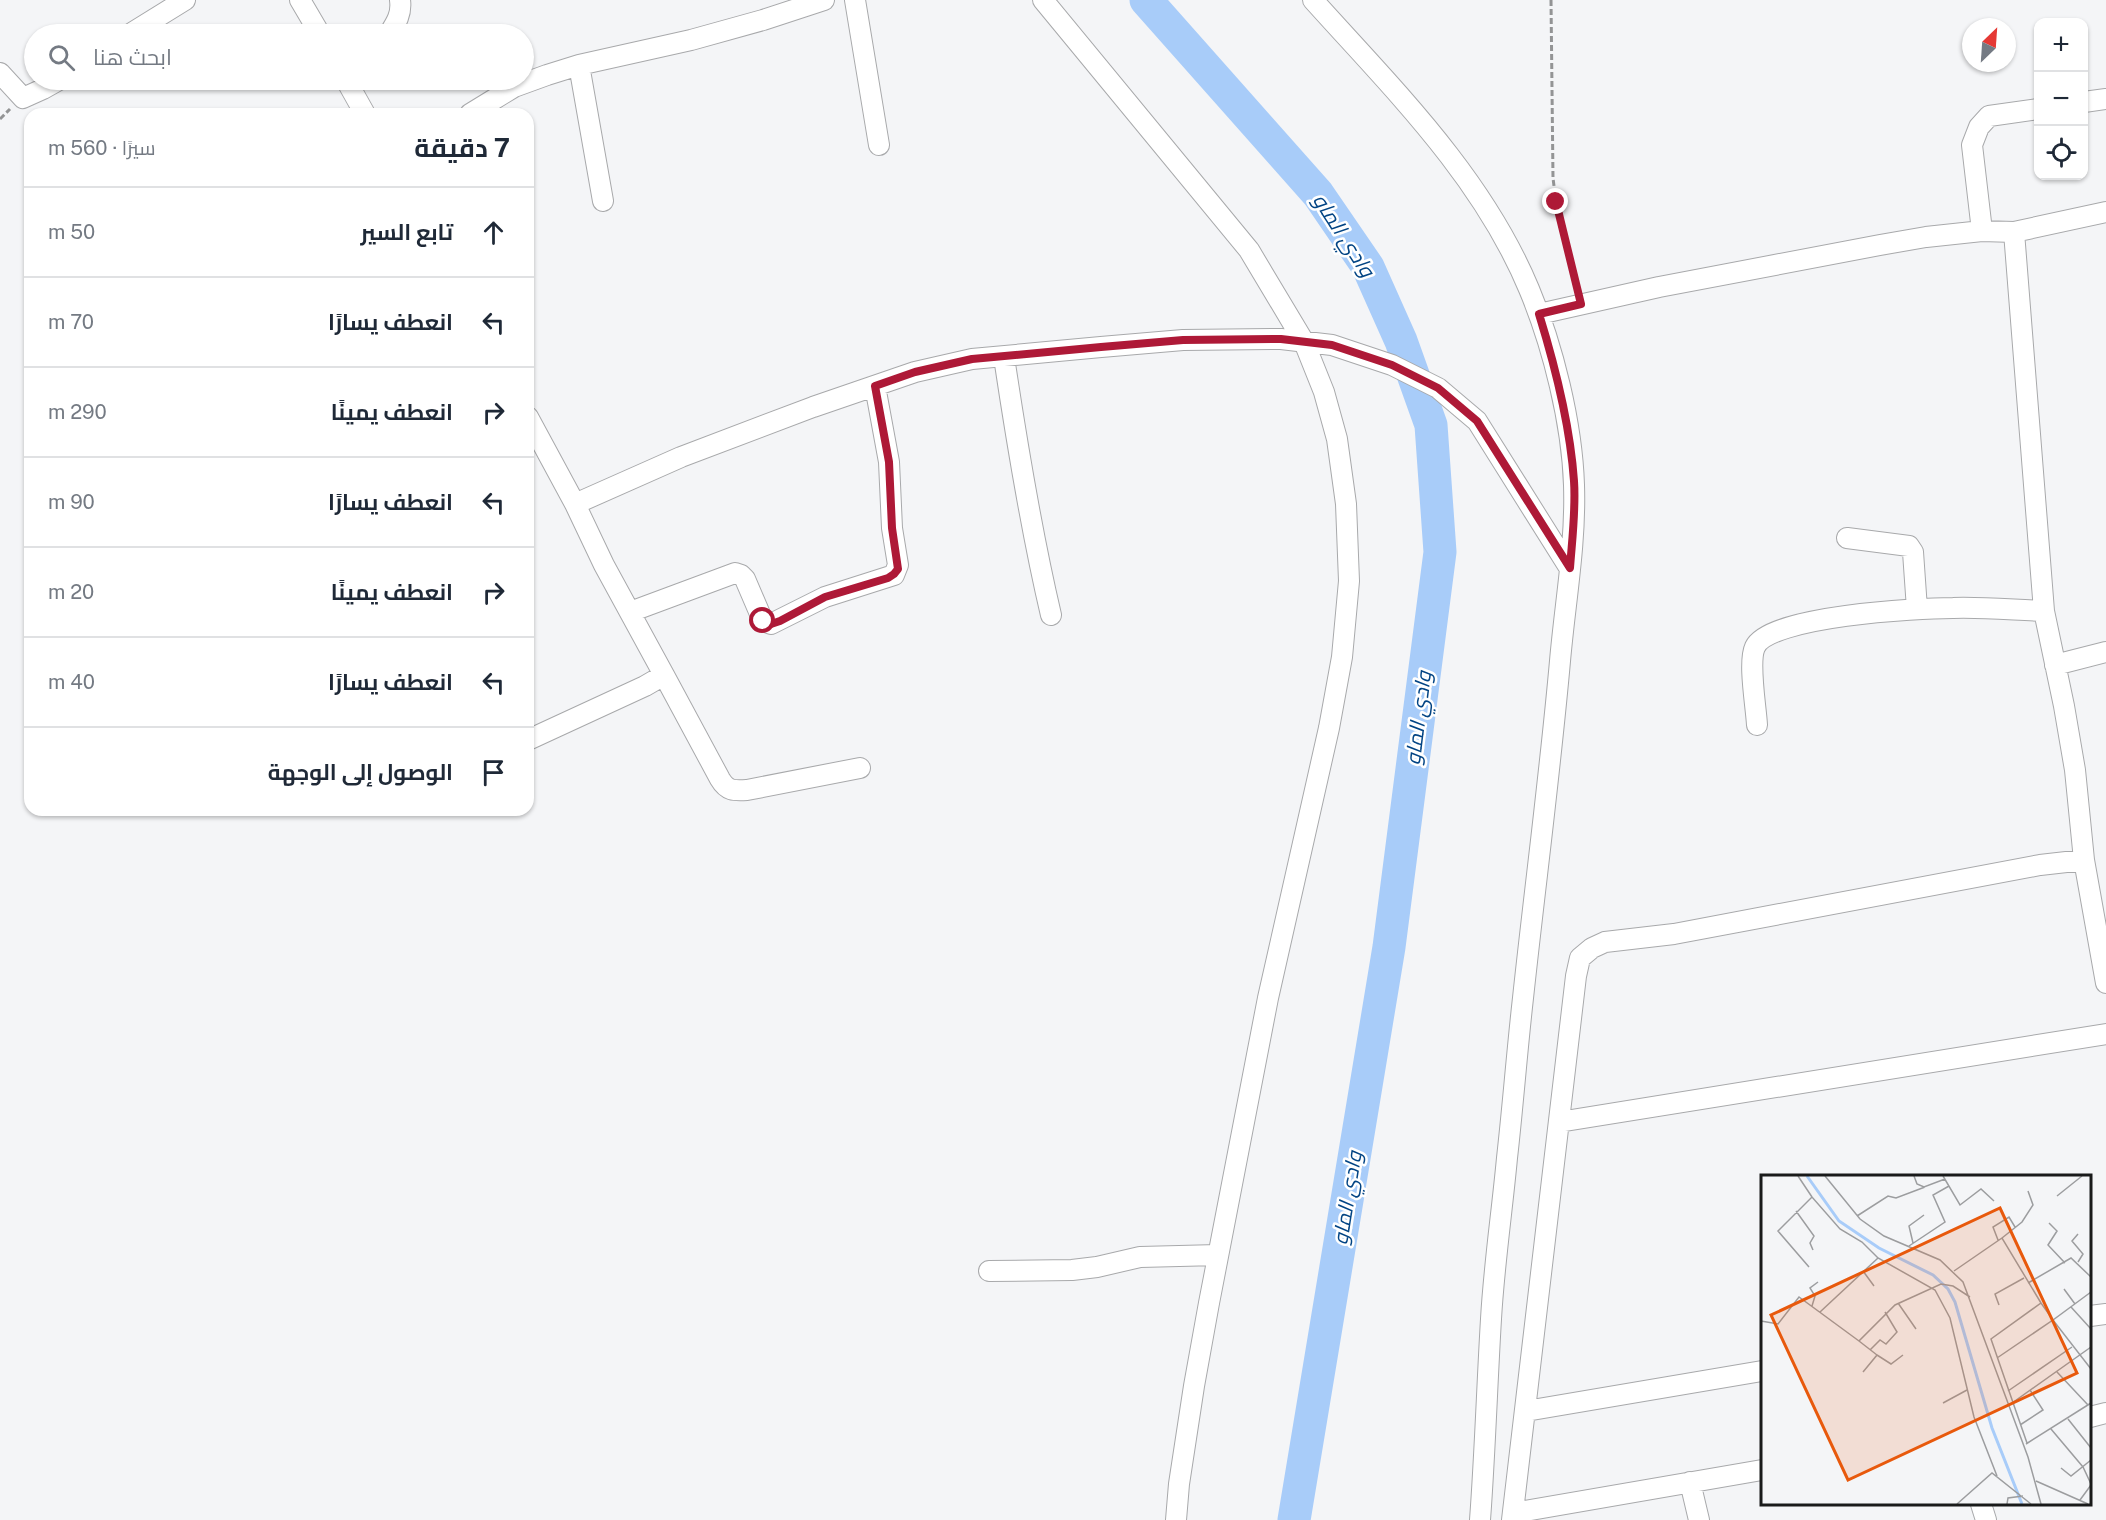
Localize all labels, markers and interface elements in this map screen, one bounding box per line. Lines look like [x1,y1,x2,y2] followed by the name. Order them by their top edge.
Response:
[1962,18,2016,72] north arrow
[2034,18,2088,180] map controls
[2034,18,2088,72] button: +
[24,24,534,90] search box
[45,41,78,74] icon: search
[93,44,172,70] text: ابحث هنا
[2034,72,2088,126] button: −
[2034,126,2088,180] button: locate
[414,132,510,163] text: 7 دقيقة
[48,136,156,160] text: سيرًا · 560 m
[1542,188,1568,214] route end
[1304,189,1381,285] water label: وادي الماو
[477,216,510,249] icon: ahead
[361,219,453,245] text: تابع السير
[48,220,95,244] text: 50 m
[477,306,510,339] icon: left
[328,309,453,335] text: انعطف يسارًا
[48,310,94,334] text: 70 m
[477,396,510,429] icon: right
[331,399,453,425] text: انعطف يمينًا
[48,400,107,424] text: 290 m
[477,486,510,519] icon: left
[328,489,453,515] text: انعطف يسارًا
[48,490,95,514] text: 90 m
[477,576,510,609] icon: right
[331,579,453,605] text: انعطف يمينًا
[48,580,94,604] text: 20 m
[749,607,775,633] route start
[477,666,510,699] icon: left
[1400,668,1441,767] water label: وادي الماو
[328,669,453,695] text: انعطف يسارًا
[48,670,95,694] text: 40 m
[477,756,510,789] icon: arrive
[268,759,453,785] text: الوصول إلى الوجهة
[1327,1148,1372,1247] water label: وادي الماو
[1761,1175,2091,1505] inset map

